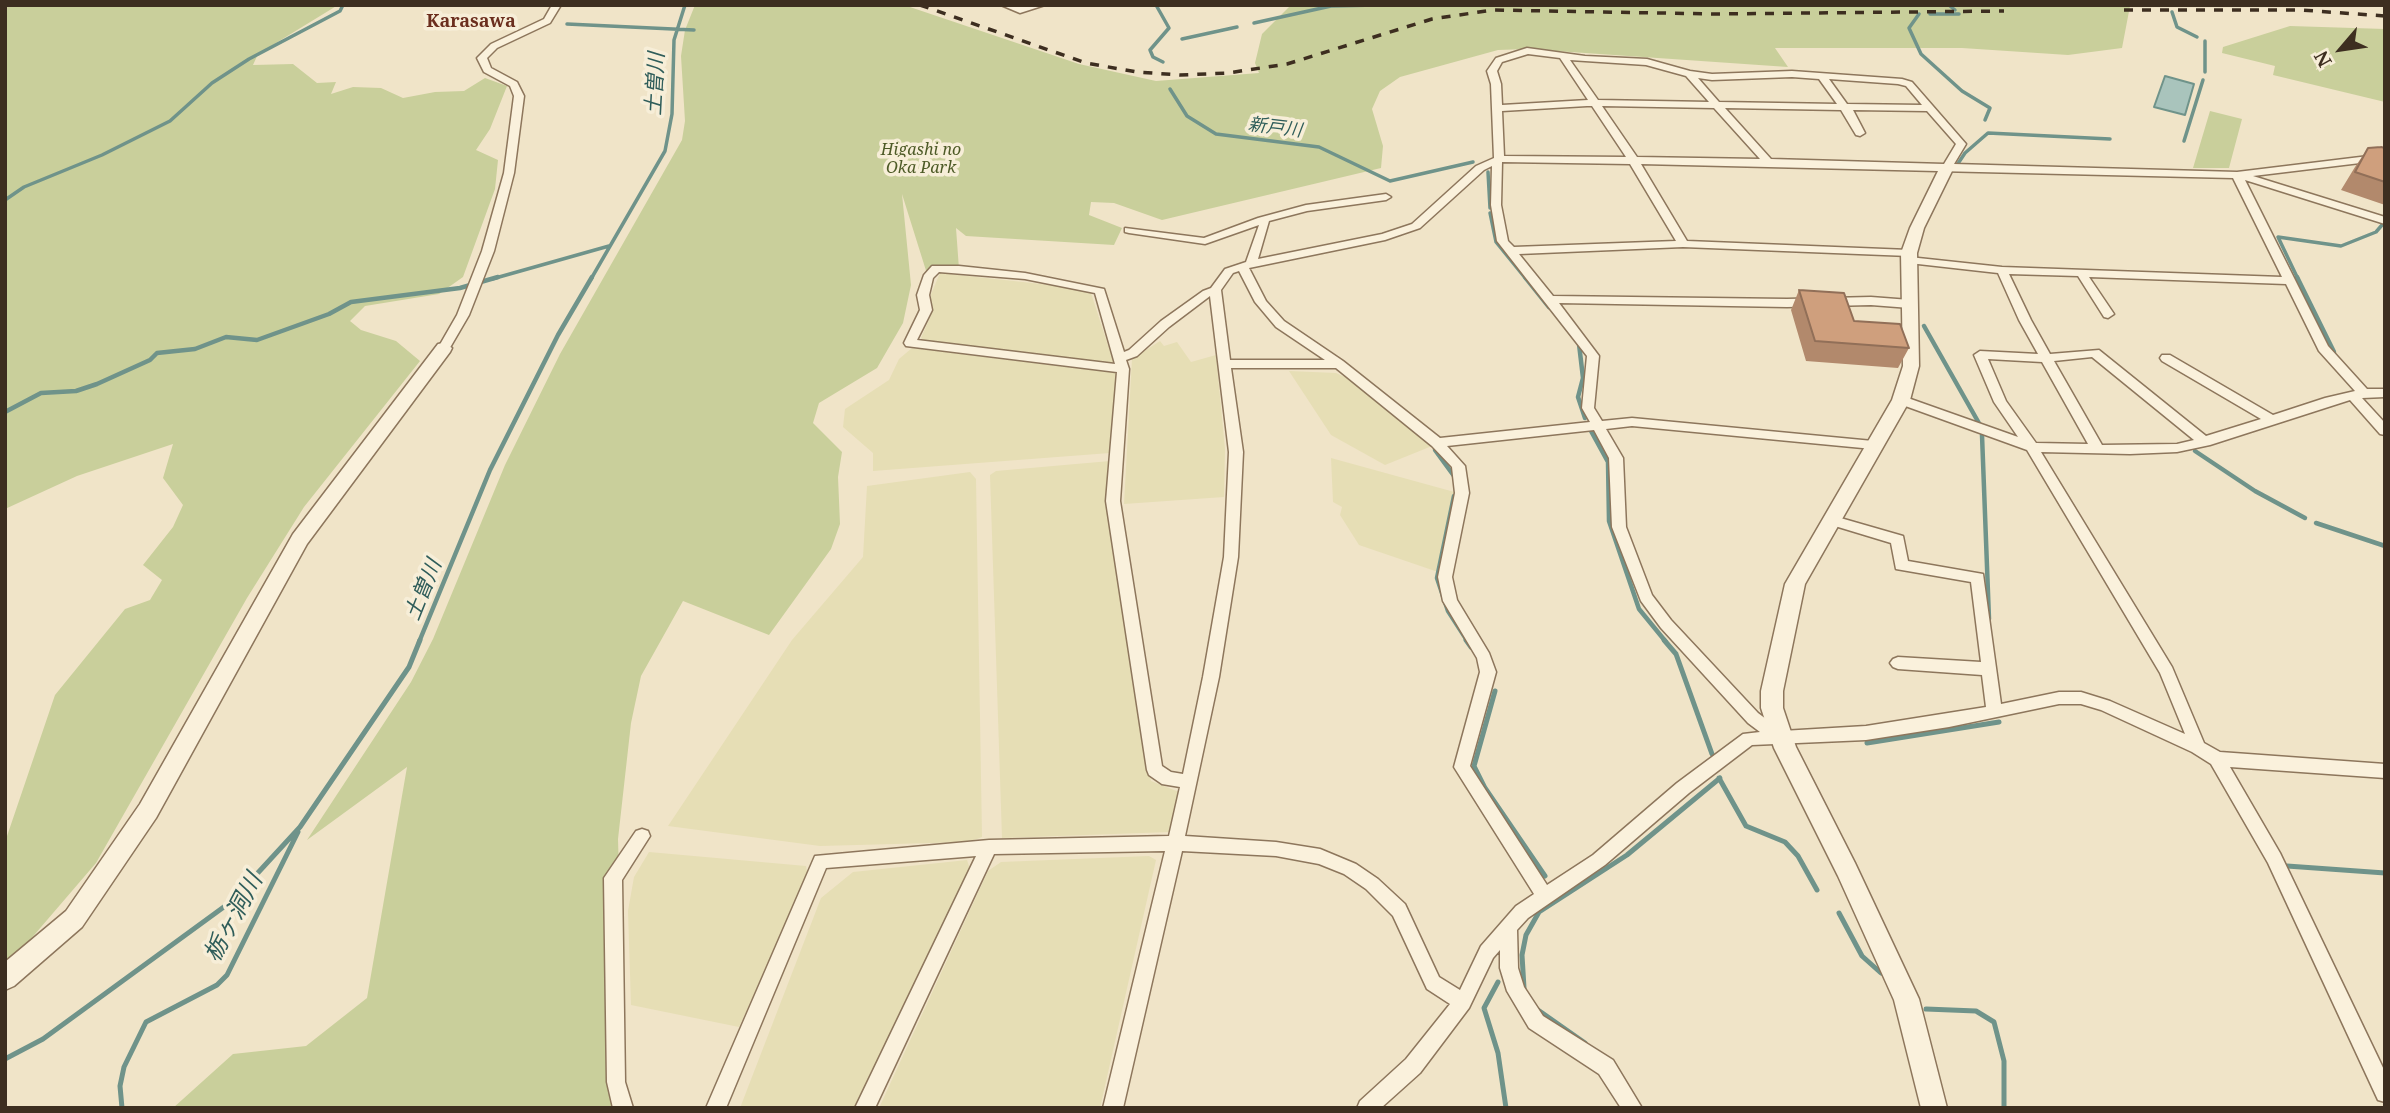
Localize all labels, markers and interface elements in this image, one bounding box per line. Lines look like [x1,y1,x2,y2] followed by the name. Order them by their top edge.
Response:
[426,11,516,33] district label: Karasawa
[2306,14,2376,84] north arrow
[2308,46,2338,72] text: N
[642,52,670,116] water label: 土曽川
[1247,114,1303,142] water label: 新戸川
[881,140,961,178] park label: Higashi no Oka Park
[401,556,447,624] water label: 土曽川
[199,869,269,967] water label: 栃ヶ洞川

